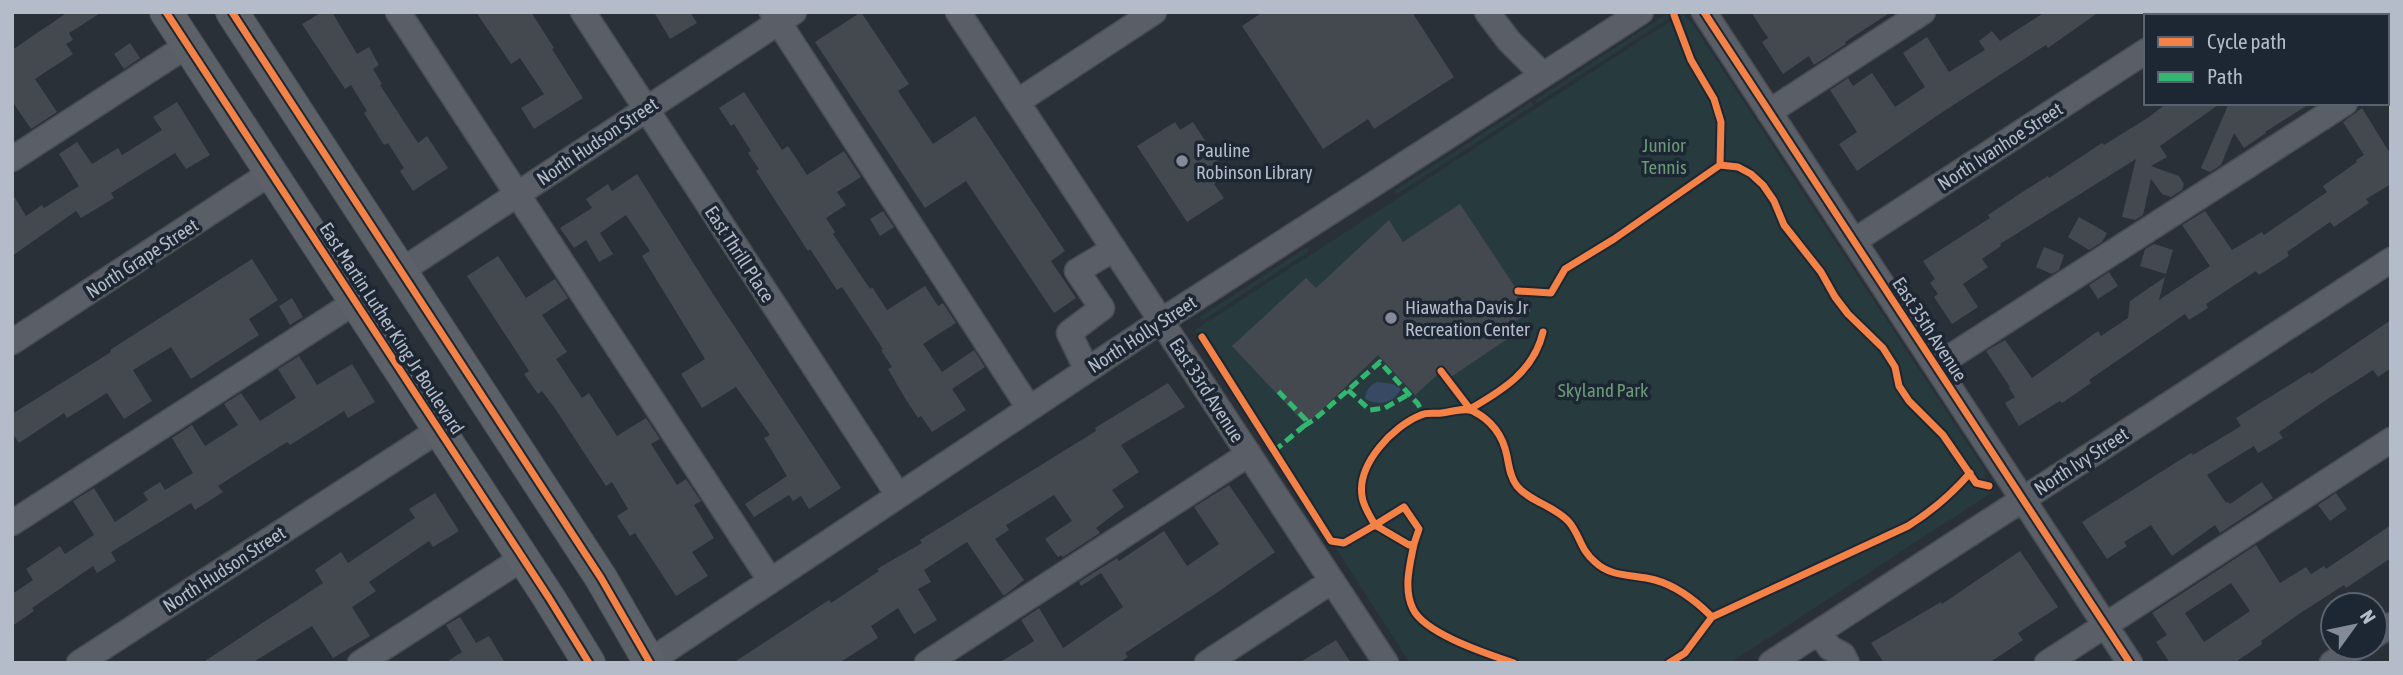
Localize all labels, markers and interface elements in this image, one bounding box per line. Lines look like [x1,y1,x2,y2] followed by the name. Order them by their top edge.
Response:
[2144,14,2389,105] legend
[2207,29,2286,53] text: Cycle path
[2207,64,2243,88] text: Path
[532,92,662,190] street label: North Hudson Street
[1933,97,2067,195] street label: North Ivanhoe Street
[1641,134,1687,178] park label: Junior Tennis
[1196,139,1313,183] place label: Pauline Robinson Library
[1174,153,1190,169] marker: Pauline Robinson Library
[701,202,779,306] street label: East Thrill Place
[82,214,202,302] street label: North Grape Street
[315,218,469,438] street label: East Martin Luther King Jr Boulevard
[1888,273,1972,385] street label: East 35th Avenue
[1084,291,1200,377] street label: North Holly Street
[1405,296,1530,340] place label: Hiawatha Davis Jr Recreation Center
[1383,310,1399,326] marker: Hiawatha Davis Jr Recreation Center
[1165,334,1249,446] street label: East 33rd Avenue
[1558,379,1649,401] park label: Skyland Park
[2030,422,2132,500] street label: North Ivy Street
[159,521,289,617] street label: North Hudson Street
[2319,591,2389,661] north arrow
[2356,606,2381,627] text: N

